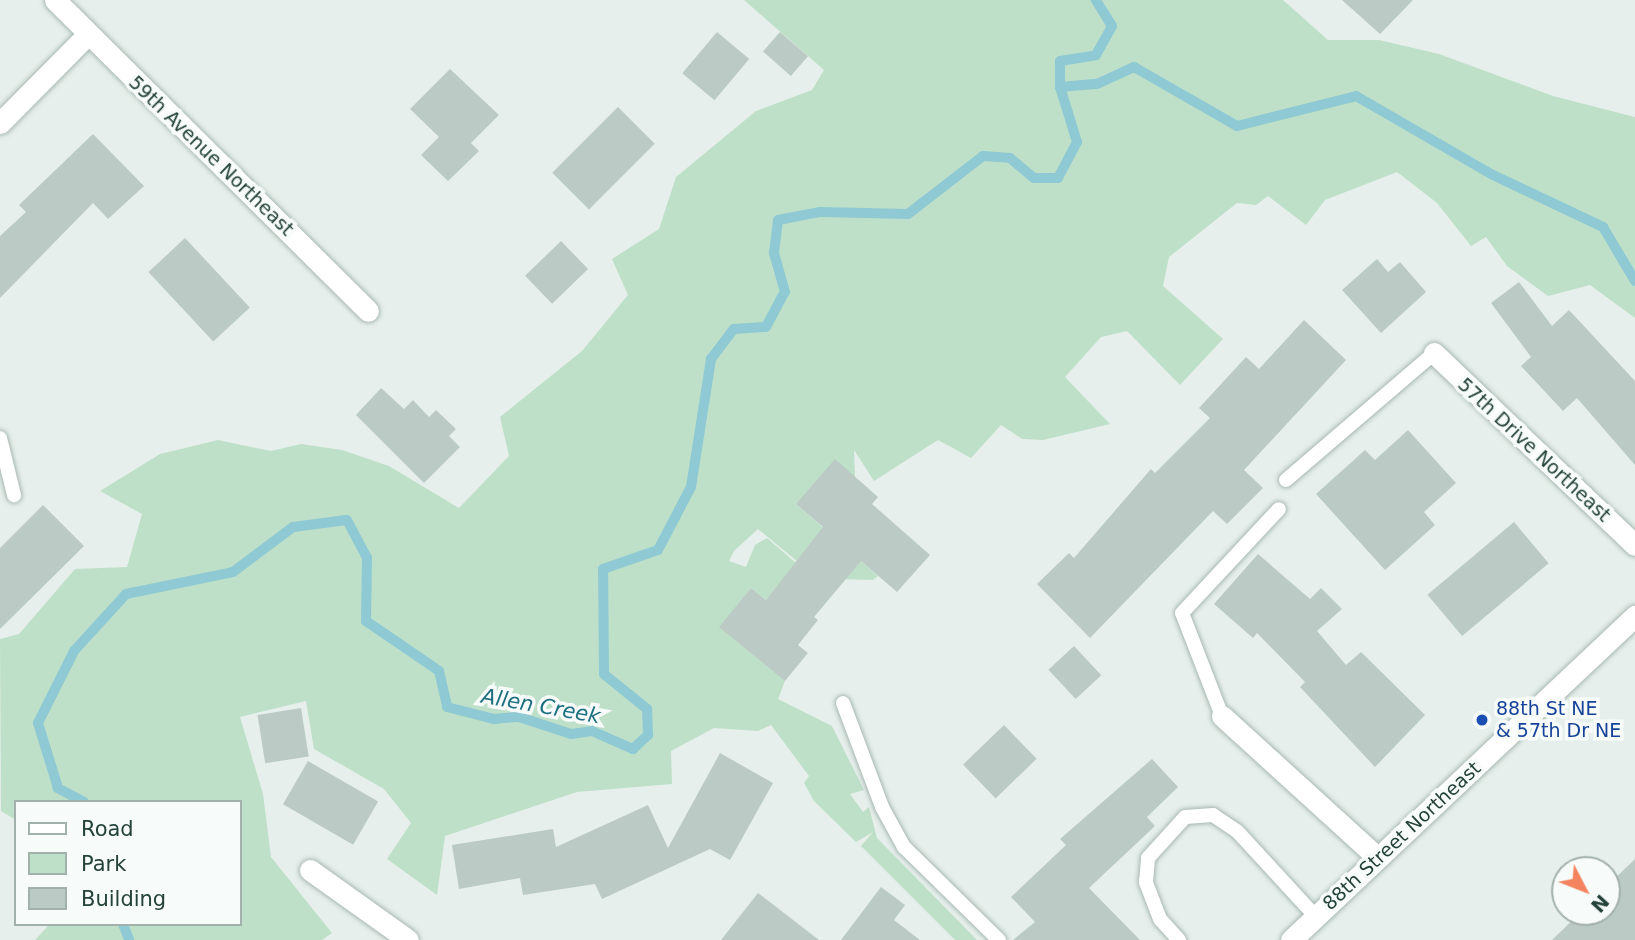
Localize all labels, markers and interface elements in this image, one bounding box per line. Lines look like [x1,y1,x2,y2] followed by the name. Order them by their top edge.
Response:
[124,71,298,241] street label: 59th Avenue Northeast
[1453,373,1615,527] street label: 57th Drive Northeast
[480,683,602,729] water label: Allen Creek
[1496,698,1621,742] place label: 88th St NE & 57th Dr NE
[1474,712,1490,728] marker: 88th St NE & 57th Dr NE
[1318,757,1486,915] street label: 88th Street Northeast
[14,800,242,926] legend
[81,817,134,841] text: Road
[81,852,126,876] text: Park
[1551,856,1621,926] north arrow
[81,887,166,911] text: Building
[1587,890,1614,917] text: N

